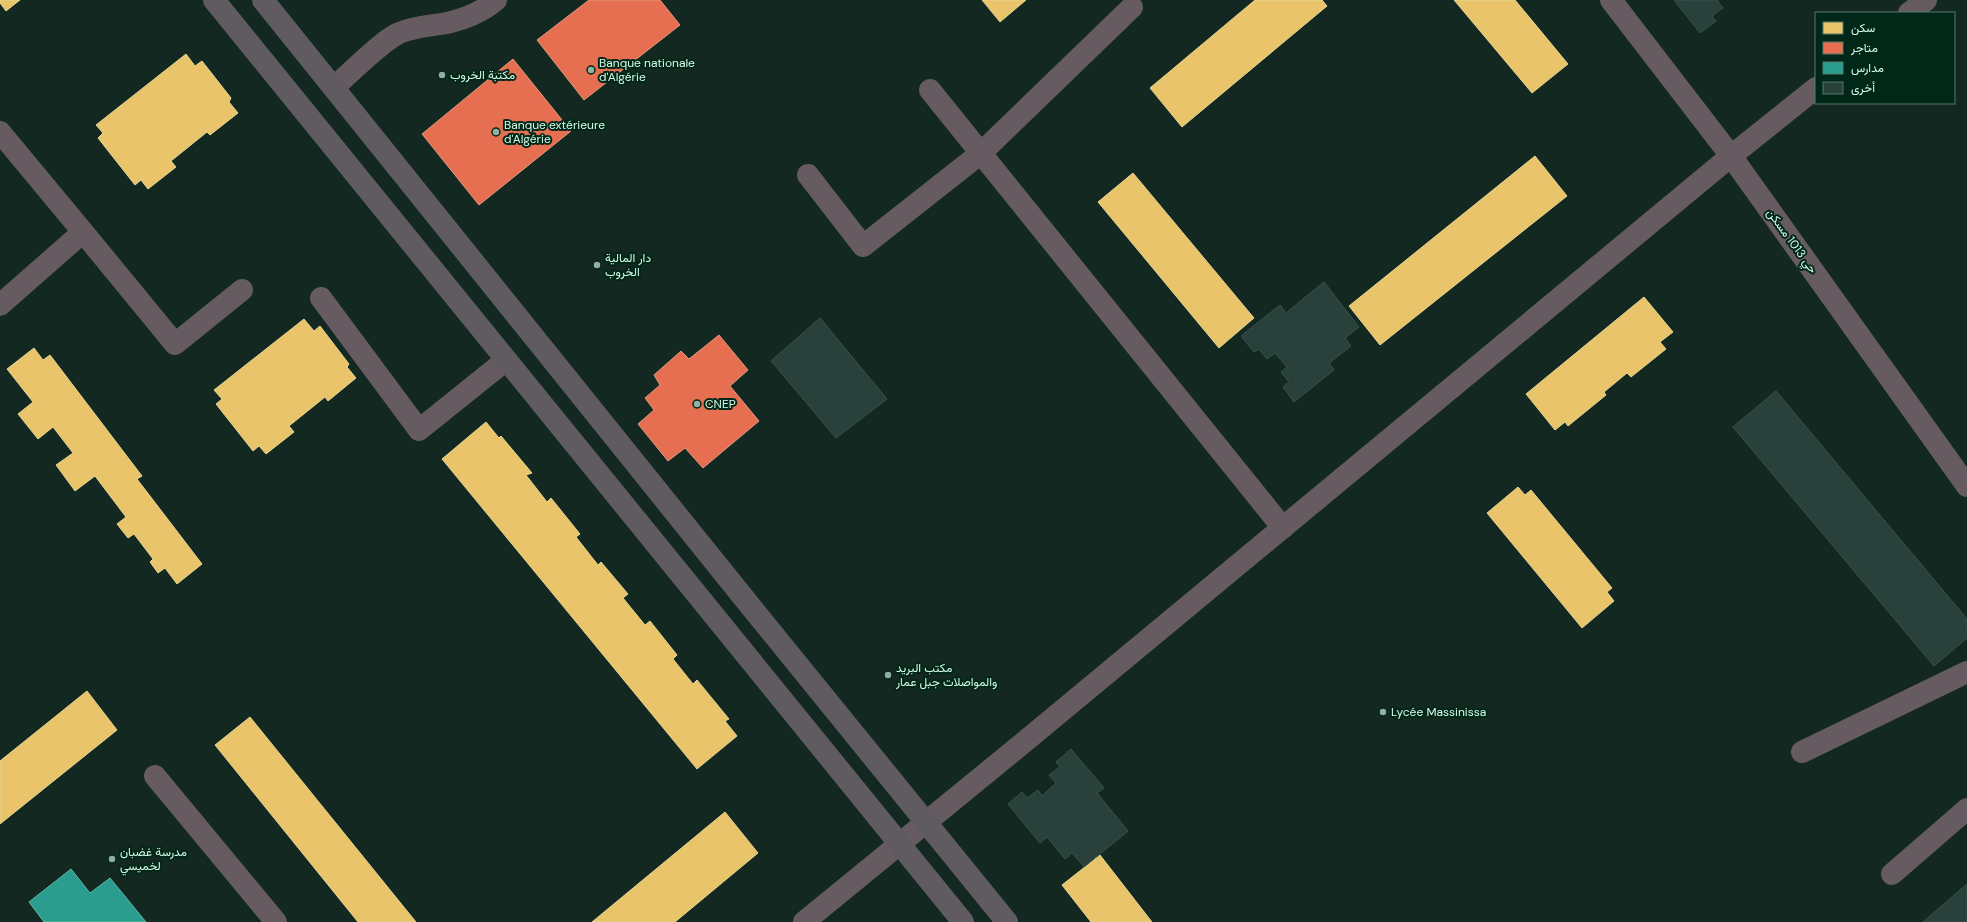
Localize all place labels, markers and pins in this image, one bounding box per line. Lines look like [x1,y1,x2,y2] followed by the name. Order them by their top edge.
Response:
[599,55,695,85] place label: Banque nationale d'Algérie
[586,65,596,75] marker: Banque nationale d'Algérie
[450,67,515,83] place label: مكتبة الخروب
[437,70,447,80] marker: مكتبة الخروب
[504,117,605,147] place label: Banque extérieure d'Algérie
[491,127,501,137] marker: Banque extérieure d'Algérie
[605,250,651,280] place label: دار المالية الخروب
[592,260,602,270] marker: دار المالية الخروب
[705,396,736,412] place label: CNEP
[692,399,702,409] marker: CNEP
[895,660,997,690] place label: مكتب البريد والمواصلات جبل عمار
[883,670,893,680] marker: مكتب البريد والمواصلات جبل عمار
[1391,704,1486,720] place label: Lycée Massinissa
[1378,707,1388,717] marker: Lycée Massinissa
[120,844,187,876] place label: مدرسة غضبان لخميسي
[107,854,117,864] marker: مدرسة غضبان لخميسي

